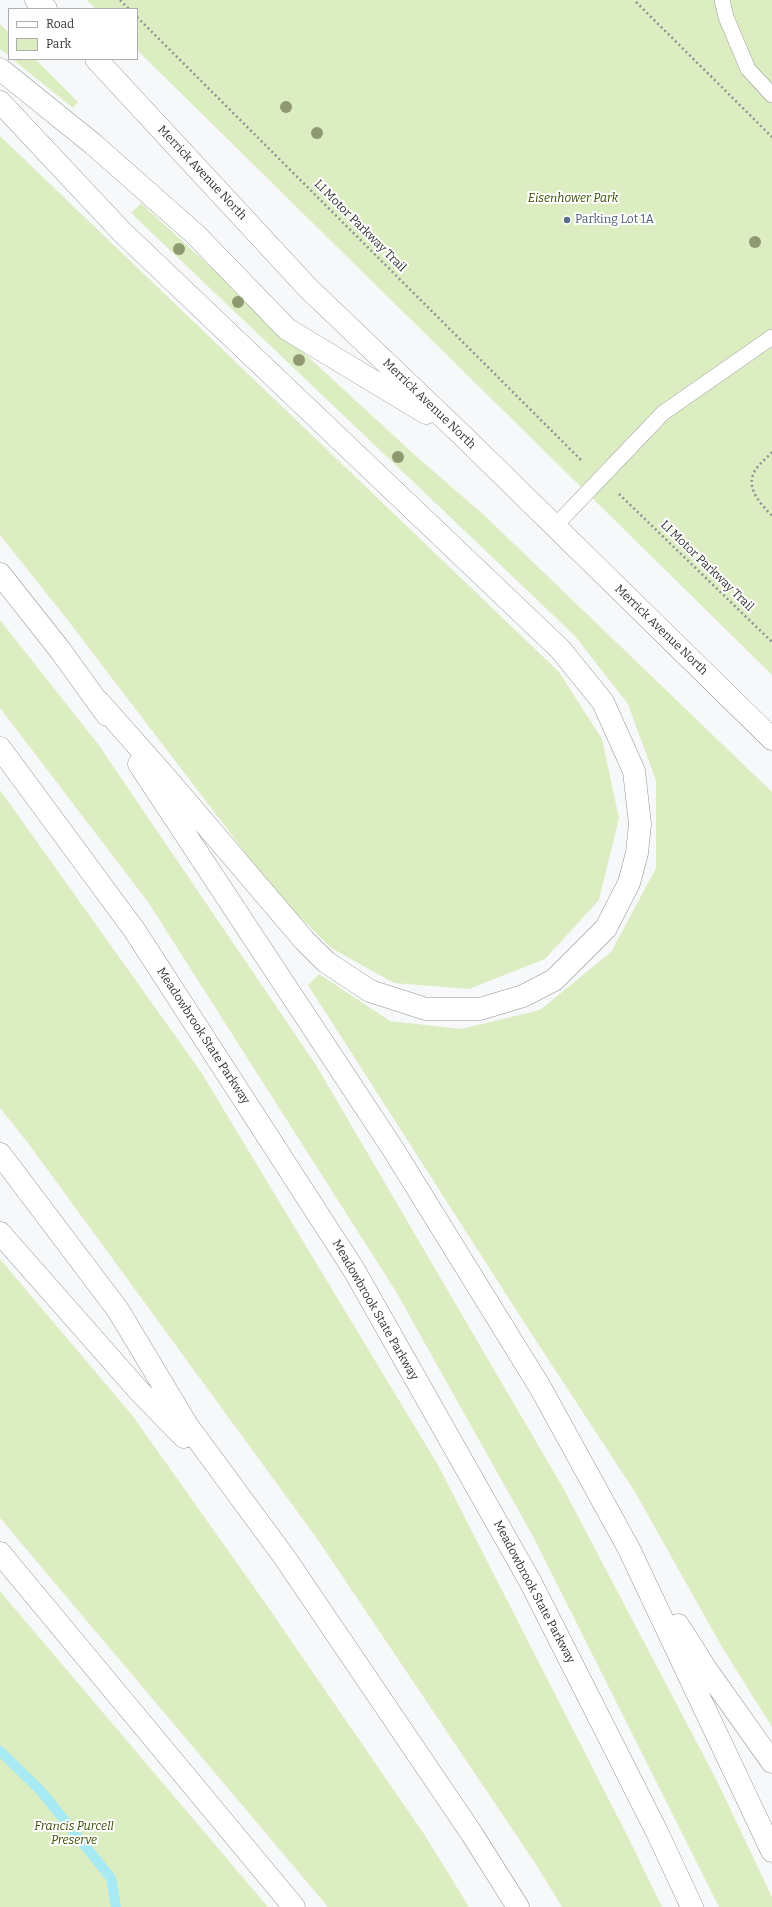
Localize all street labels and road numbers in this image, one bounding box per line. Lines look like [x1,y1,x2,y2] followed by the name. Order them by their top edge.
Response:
[155,123,249,223] street label: Merrick Avenue North
[311,177,409,275] street label: LI Motor Parkway Trail
[379,356,479,452] street label: Merrick Avenue North
[657,518,757,614] street label: LI Motor Parkway Trail
[611,582,711,678] street label: Merrick Avenue North
[153,965,253,1107] street label: Meadowbrook State Parkway
[329,1237,421,1383] street label: Meadowbrook State Parkway
[490,1518,578,1666] street label: Meadowbrook State Parkway

